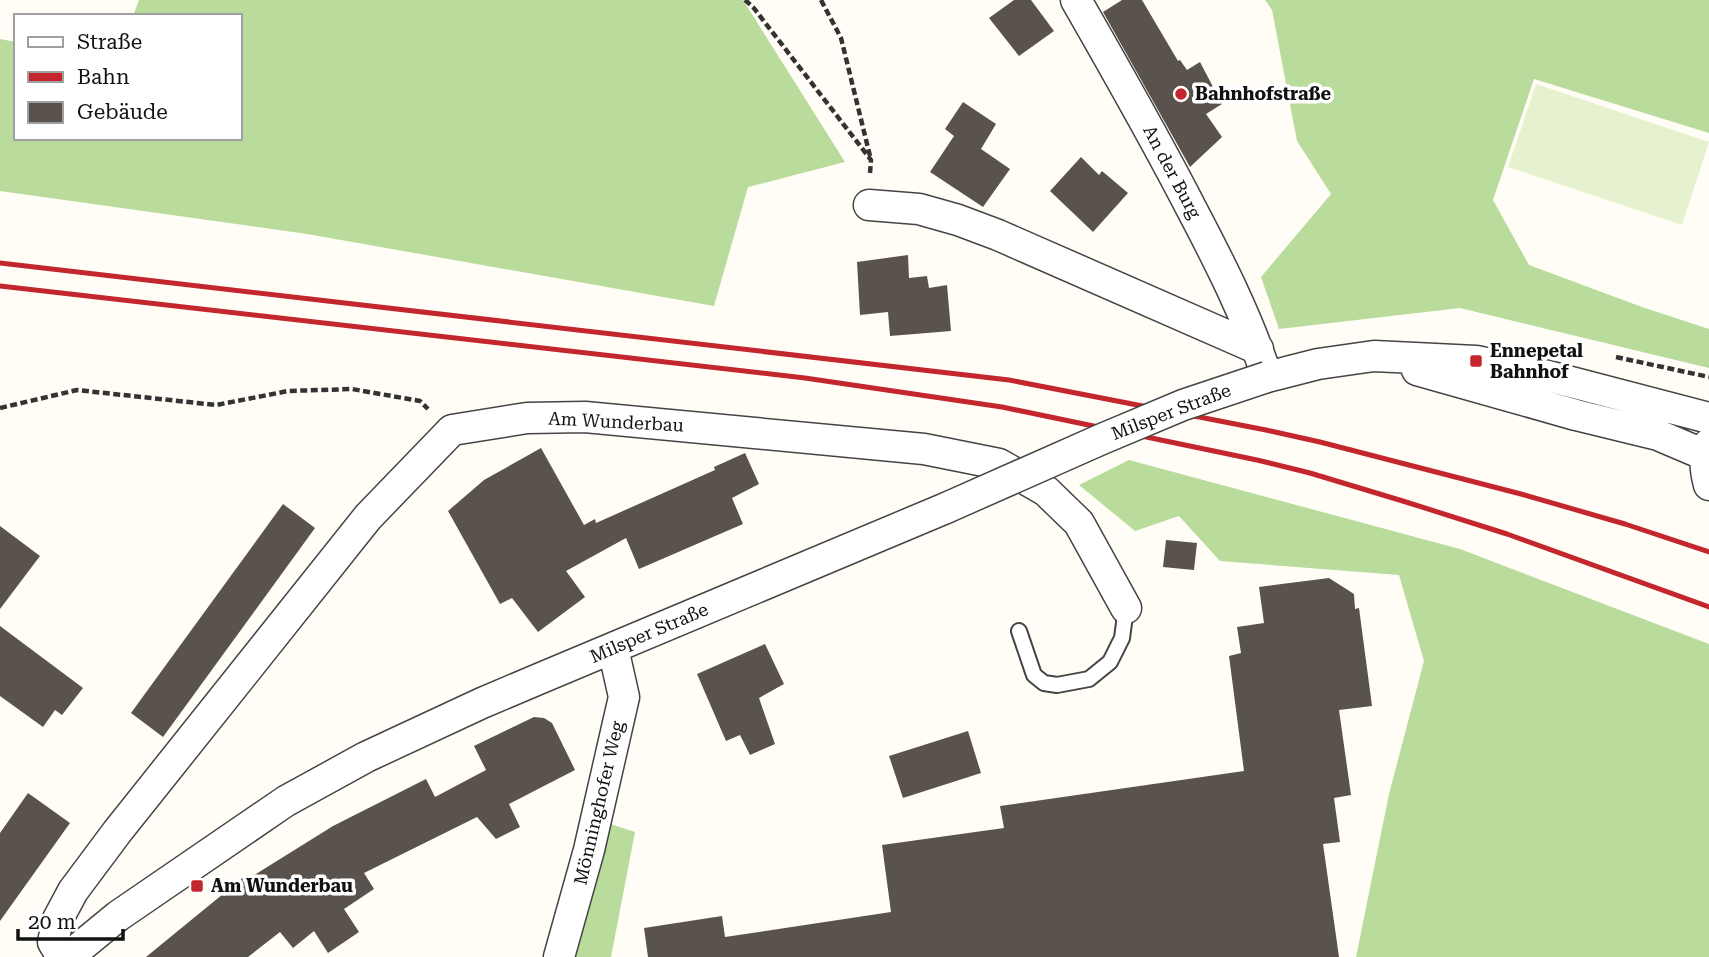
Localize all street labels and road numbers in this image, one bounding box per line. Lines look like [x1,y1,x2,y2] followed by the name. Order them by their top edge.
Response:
[1139,122,1206,223] street label: An der Burg
[1108,379,1234,444] street label: Milsper Straße
[548,407,684,436] street label: Am Wunderbau
[587,598,711,667] street label: Milsper Straße
[569,718,628,887] street label: Mönninghofer Weg

